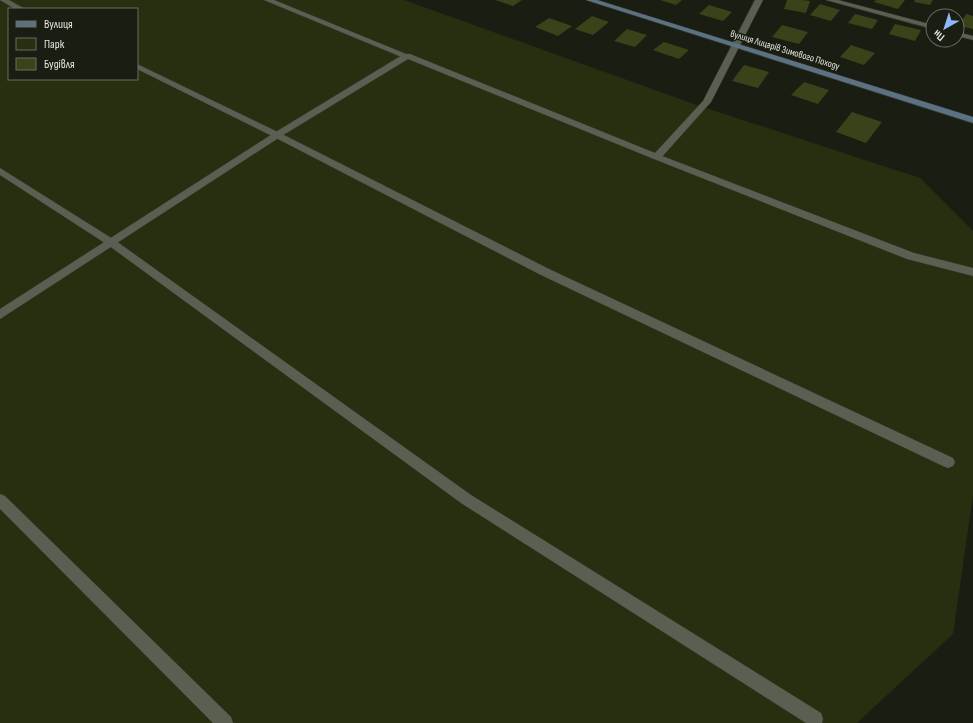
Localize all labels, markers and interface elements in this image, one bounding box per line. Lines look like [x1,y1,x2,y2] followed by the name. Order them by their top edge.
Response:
[8,8,138,80] legend
[925,8,965,48] north arrow
[44,17,73,32] text: Вулиця
[931,27,947,44] text: Пн
[729,28,841,72] street label: вулиця Лицарів Зимового Походу
[44,37,65,52] text: Парк
[44,57,75,72] text: Будівля

